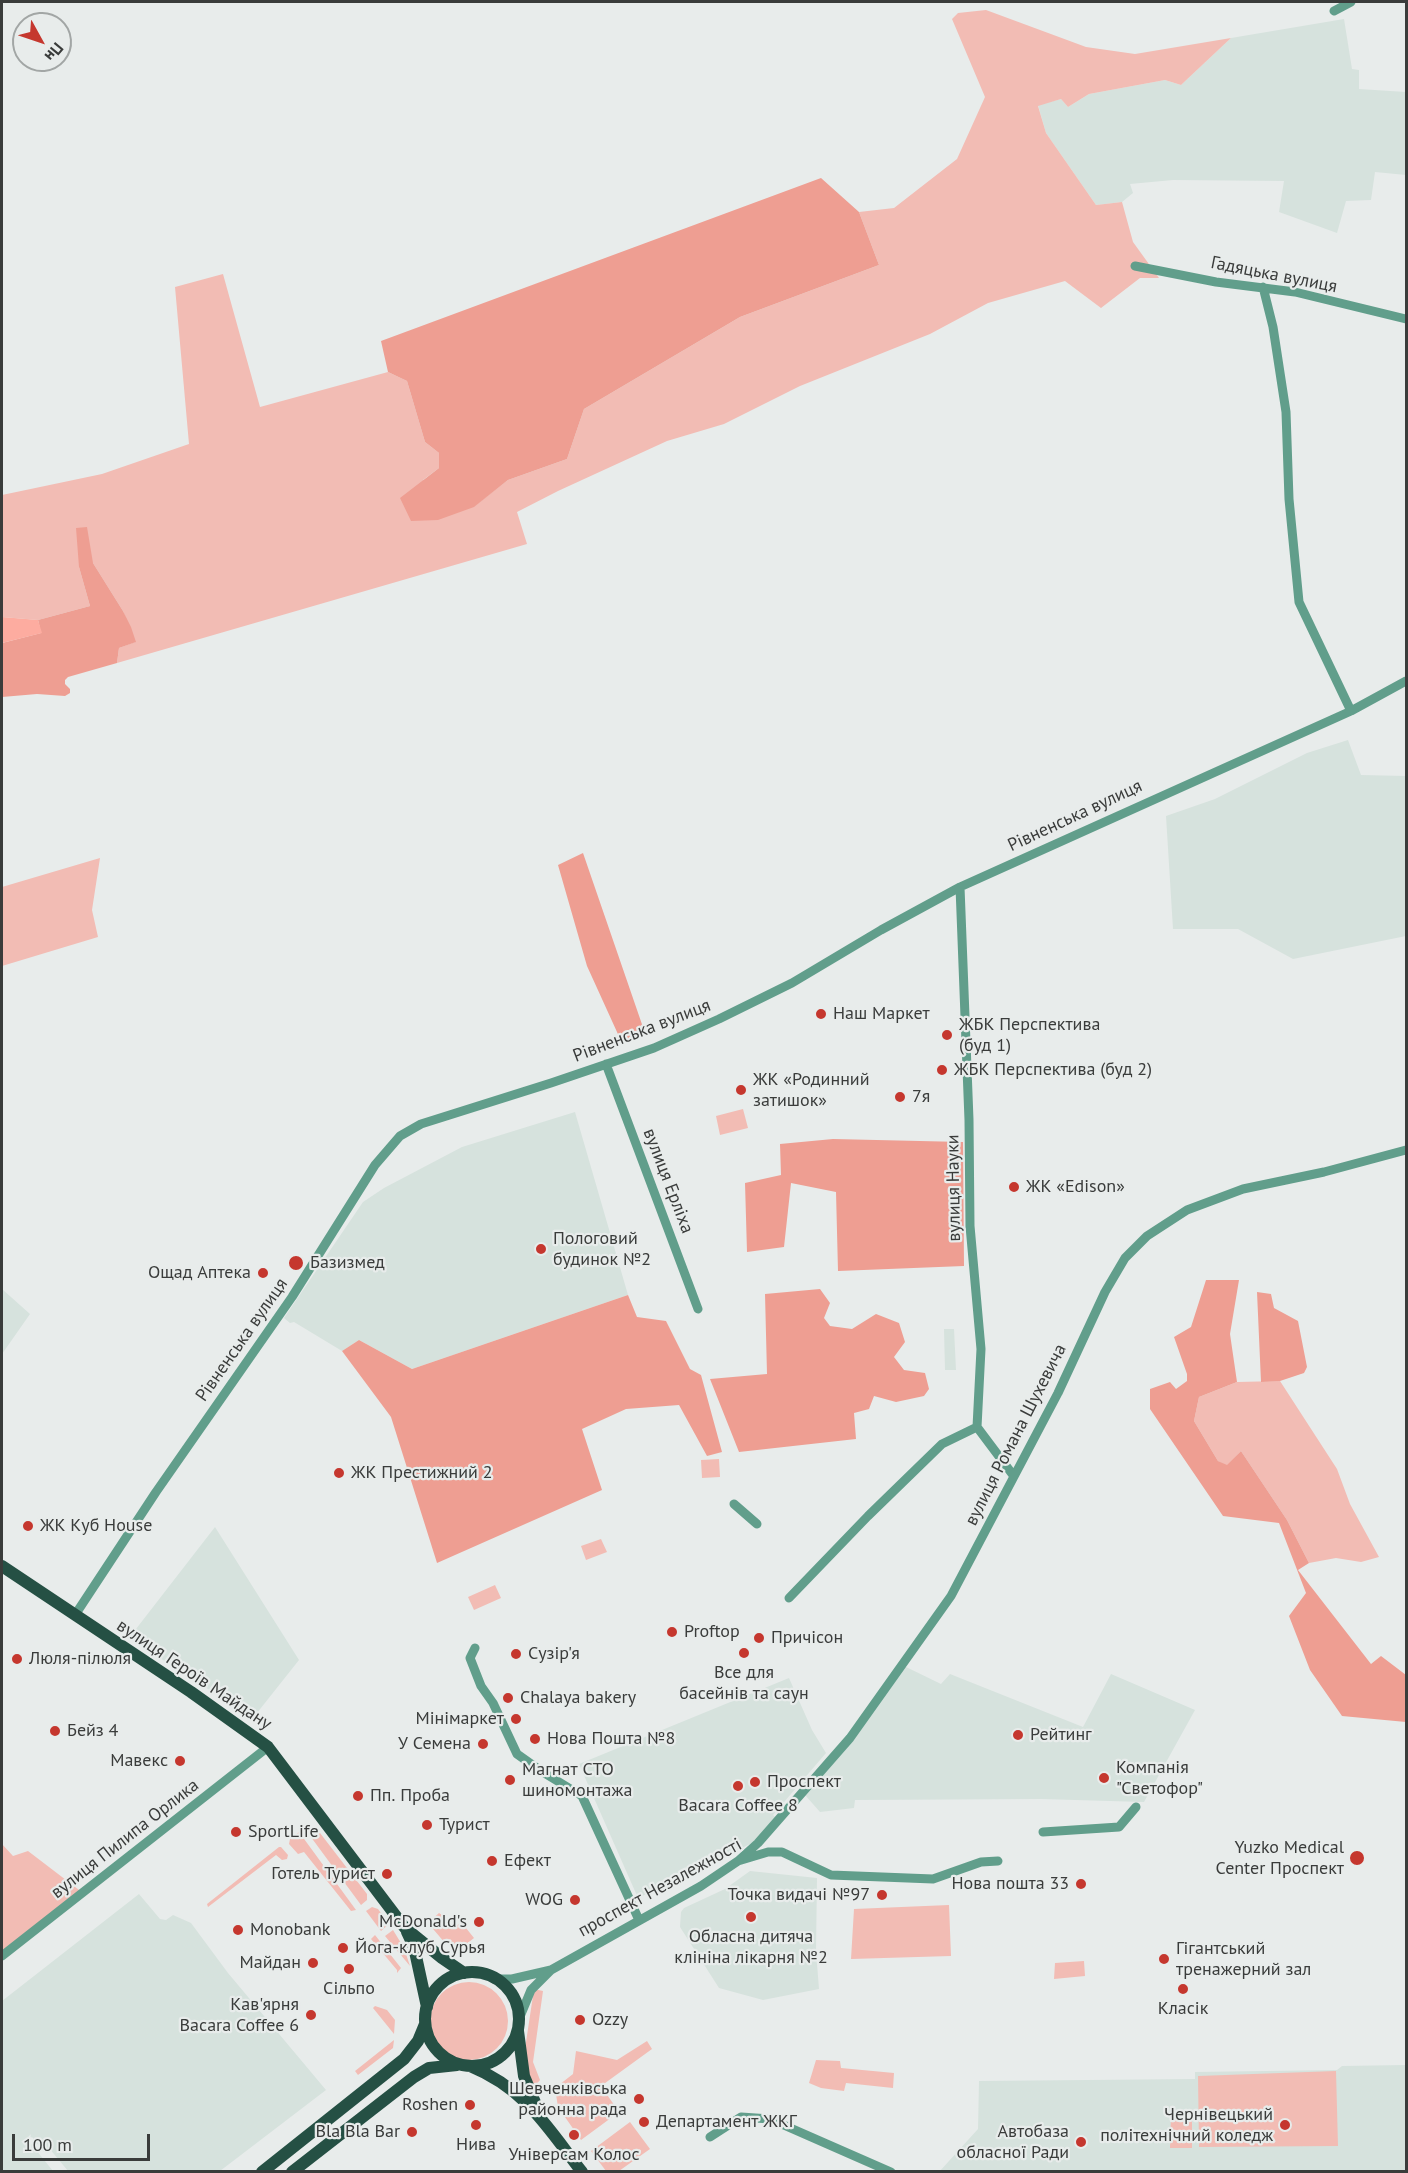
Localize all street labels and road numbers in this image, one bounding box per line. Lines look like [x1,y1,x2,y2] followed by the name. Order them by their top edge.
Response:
[1209,252,1339,298] street label: Гадяцька вулиця
[1004,775,1146,857] street label: Рівненська вулиця
[570,995,714,1067] street label: Рівненська вулиця
[638,1126,698,1236] street label: вулиця Ерліха
[942,1134,966,1242] street label: вулиця Науки
[191,1274,293,1406] street label: Рівненська вулиця
[961,1341,1071,1529] street label: вулиця Романа Шухевича
[112,1615,276,1735] street label: вулиця Героїв Майдану
[47,1775,203,1903] street label: вулиця Пилипа Орлика
[574,1834,746,1942] street label: проспект Незалежності

